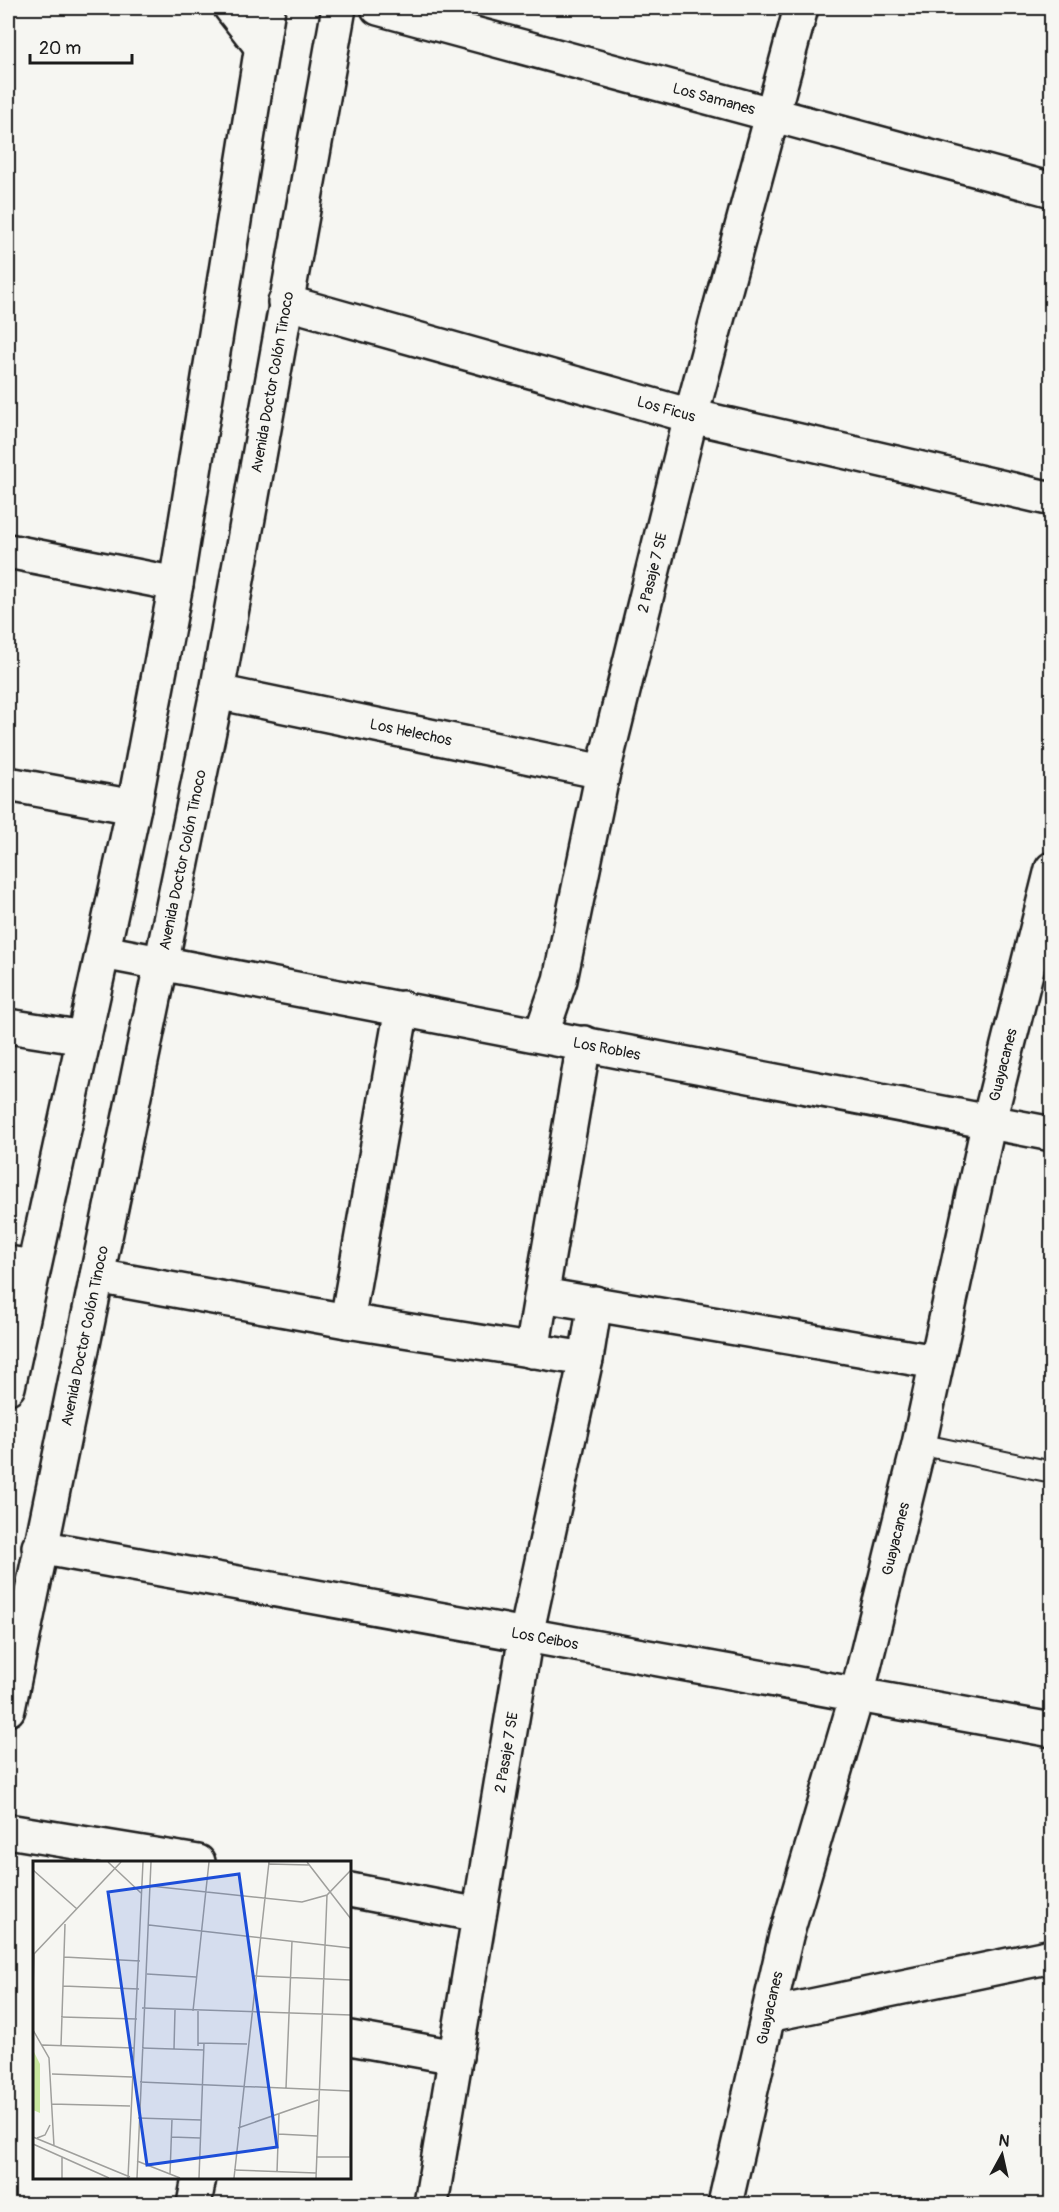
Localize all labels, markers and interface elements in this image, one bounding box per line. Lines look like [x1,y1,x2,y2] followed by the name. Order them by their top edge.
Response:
[30,27,132,65] scale bar
[39,37,81,60] text: 20 m
[671,79,758,119] street label: Los Samanes
[247,290,298,474] street label: Avenida Doctor Colón Tinoco
[635,392,698,426] street label: Los Ficus
[633,530,671,615] street label: 2 Pasaje 7 SE
[368,714,454,750] street label: Los Helechos
[155,768,210,952] street label: Avenida Doctor Colón Tinoco
[985,1026,1021,1103] street label: Guayacanes
[571,1033,642,1064] street label: Los Robles
[57,1244,112,1428] street label: Avenida Doctor Colón Tinoco
[877,1500,914,1577] street label: Guayacanes
[510,1623,580,1654] street label: Los Ceibos
[490,1710,523,1794] street label: 2 Pasaje 7 SE
[33,1861,351,2179] inset map
[752,1969,787,2047] street label: Guayacanes
[972,2125,1032,2185] north arrow
[997,2130,1011,2152] text: N

